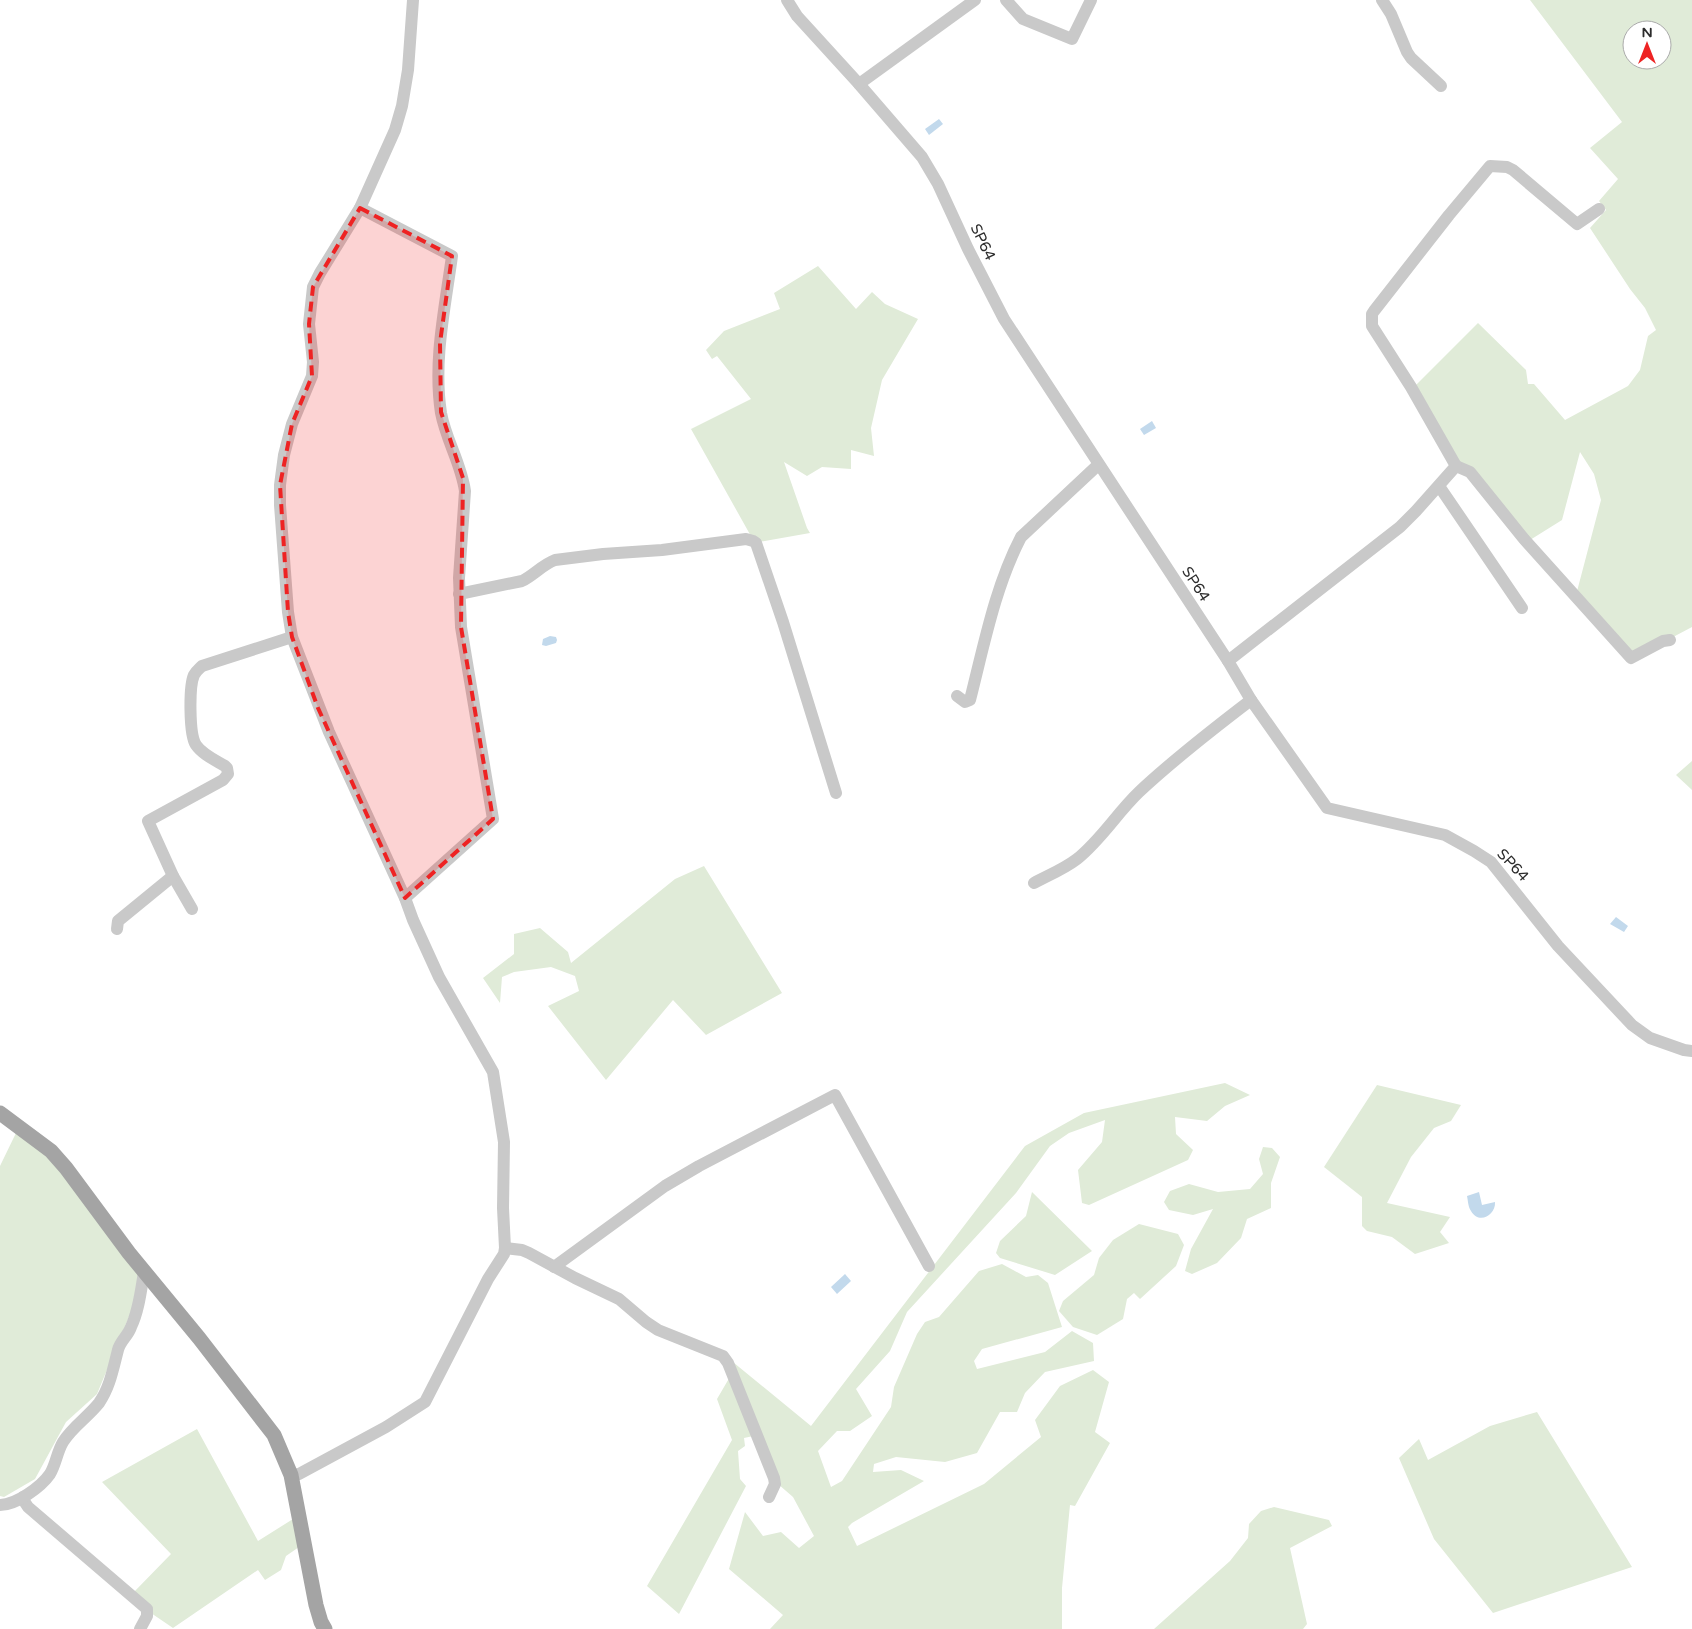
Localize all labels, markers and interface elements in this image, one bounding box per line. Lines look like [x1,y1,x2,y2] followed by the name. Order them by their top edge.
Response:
[1622,20,1672,70] north arrow
[1641,24,1653,41] text: N
[967,221,999,263] street label: SP64
[1178,563,1214,605] street label: SP64
[1493,845,1533,885] street label: SP64

